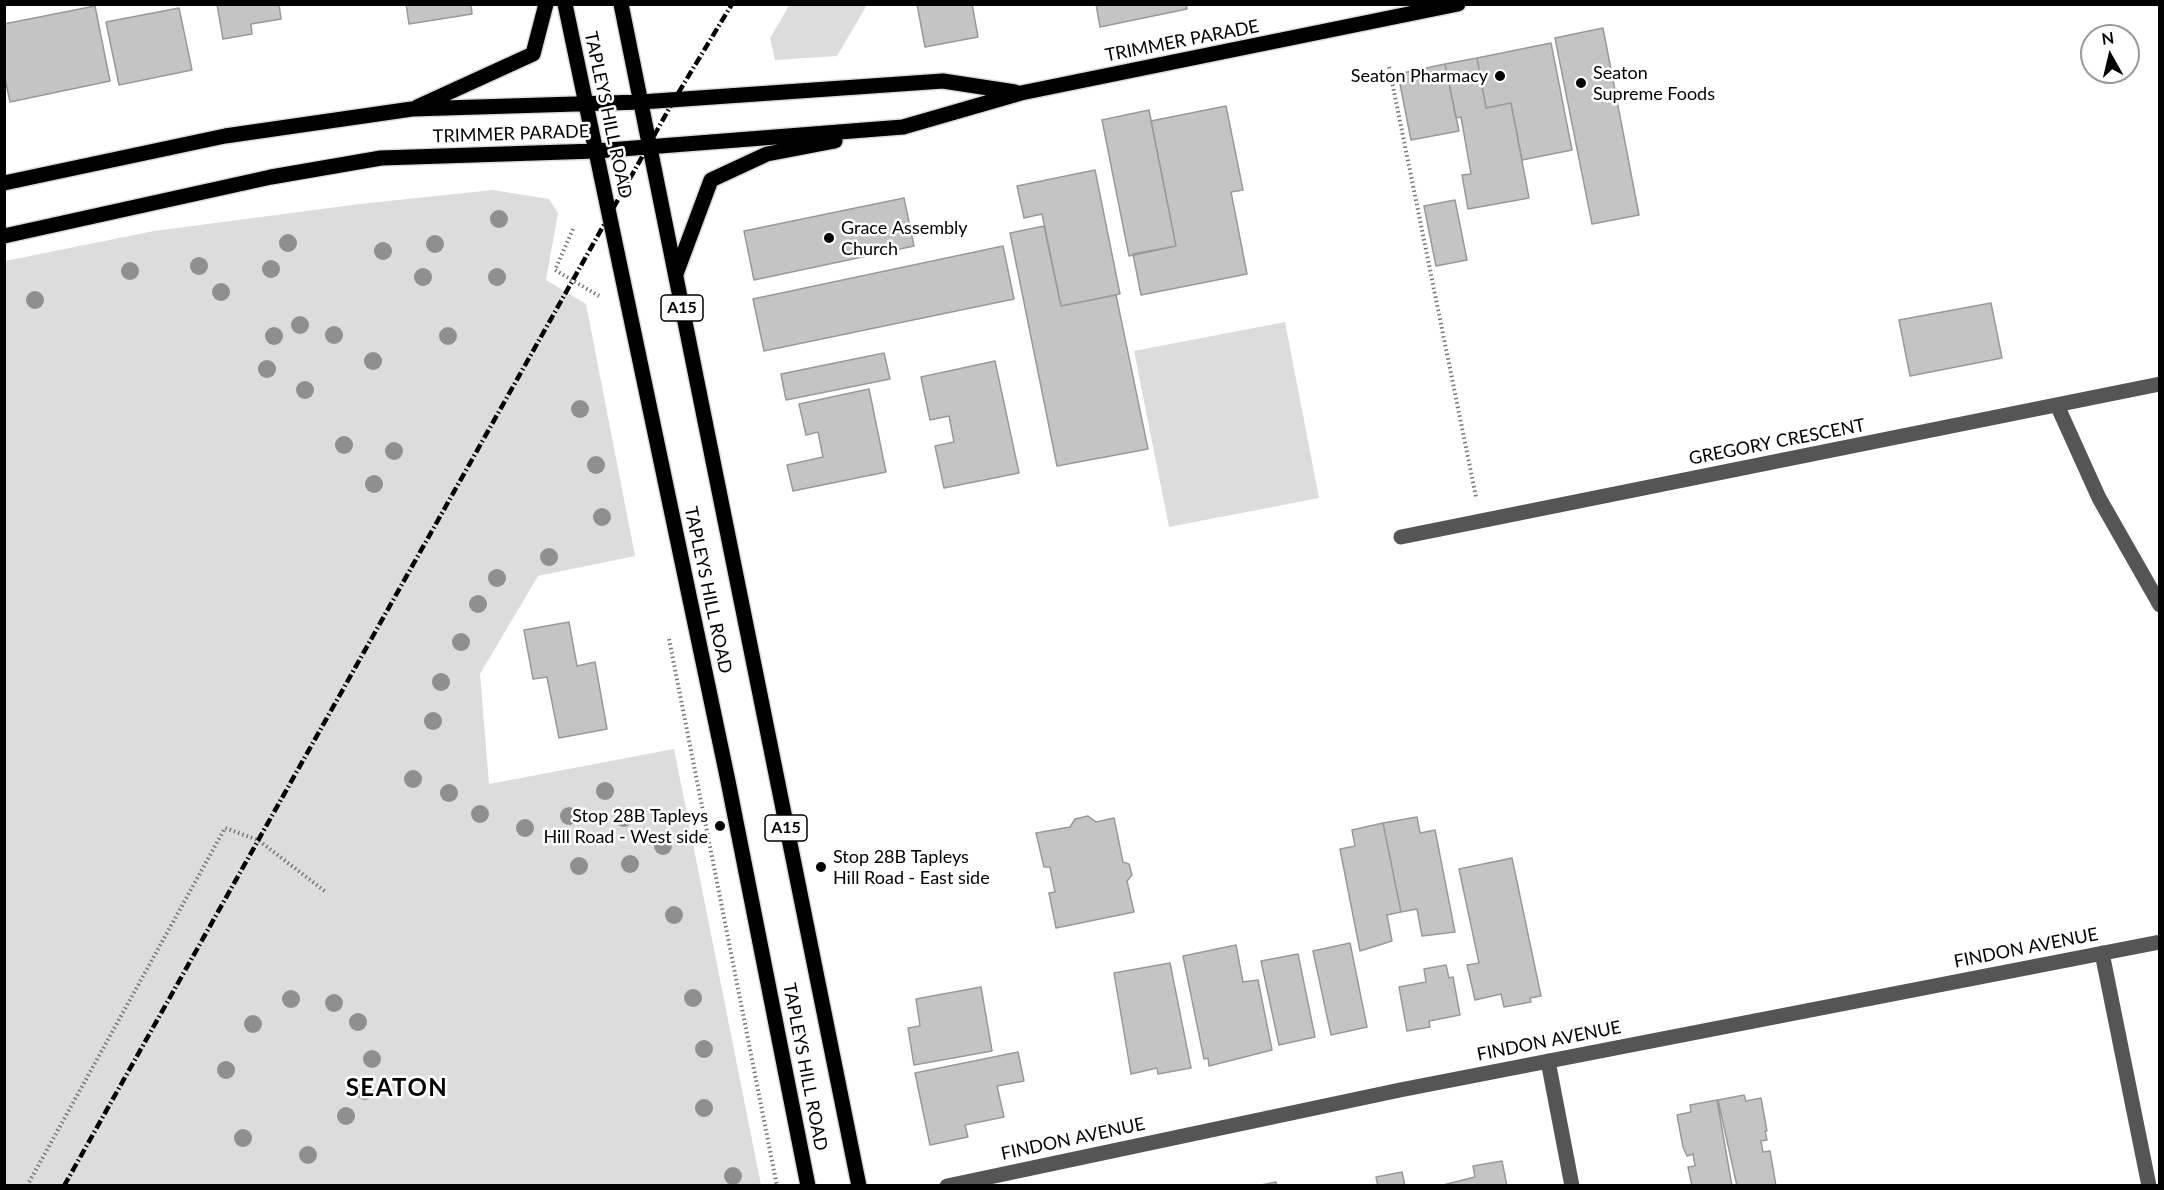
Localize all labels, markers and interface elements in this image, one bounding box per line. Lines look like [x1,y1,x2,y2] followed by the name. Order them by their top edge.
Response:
[1103,15,1261,67] street label: TRIMMER PARADE
[2080,24,2140,84] north arrow
[2100,27,2115,48] text: N
[580,30,636,200] street label: TAPLEYS HILL ROAD
[1593,62,1715,104] place label: Seaton Supreme Foods
[1351,65,1488,87] place label: Seaton Pharmacy
[1493,69,1507,83] marker: Seaton Pharmacy
[1574,76,1588,90] marker: Seaton Supreme Foods
[433,120,589,148] street label: TRIMMER PARADE
[841,217,968,260] place label: Grace Assembly Church
[822,231,836,245] marker: Grace Assembly Church
[661,295,703,321] road number: A15
[1687,414,1867,470] street label: GREGORY CRESCENT
[680,505,736,675] street label: TAPLEYS HILL ROAD
[543,805,708,848] place label: Stop 28B Tapleys Hill Road - West side
[765,815,807,841] road number: A15
[713,819,727,833] marker: Stop 28B Tapleys Hill Road - West side
[833,846,990,888] place label: Stop 28B Tapleys Hill Road - East side
[814,860,828,874] marker: Stop 28B Tapleys Hill Road - East side
[1952,923,2100,973] street label: FINDON AVENUE
[778,981,832,1153] street label: TAPLEYS HILL ROAD
[1475,1016,1623,1066] street label: FINDON AVENUE
[346,1074,448,1102] district label: SEATON
[999,1113,1147,1165] street label: FINDON AVENUE

